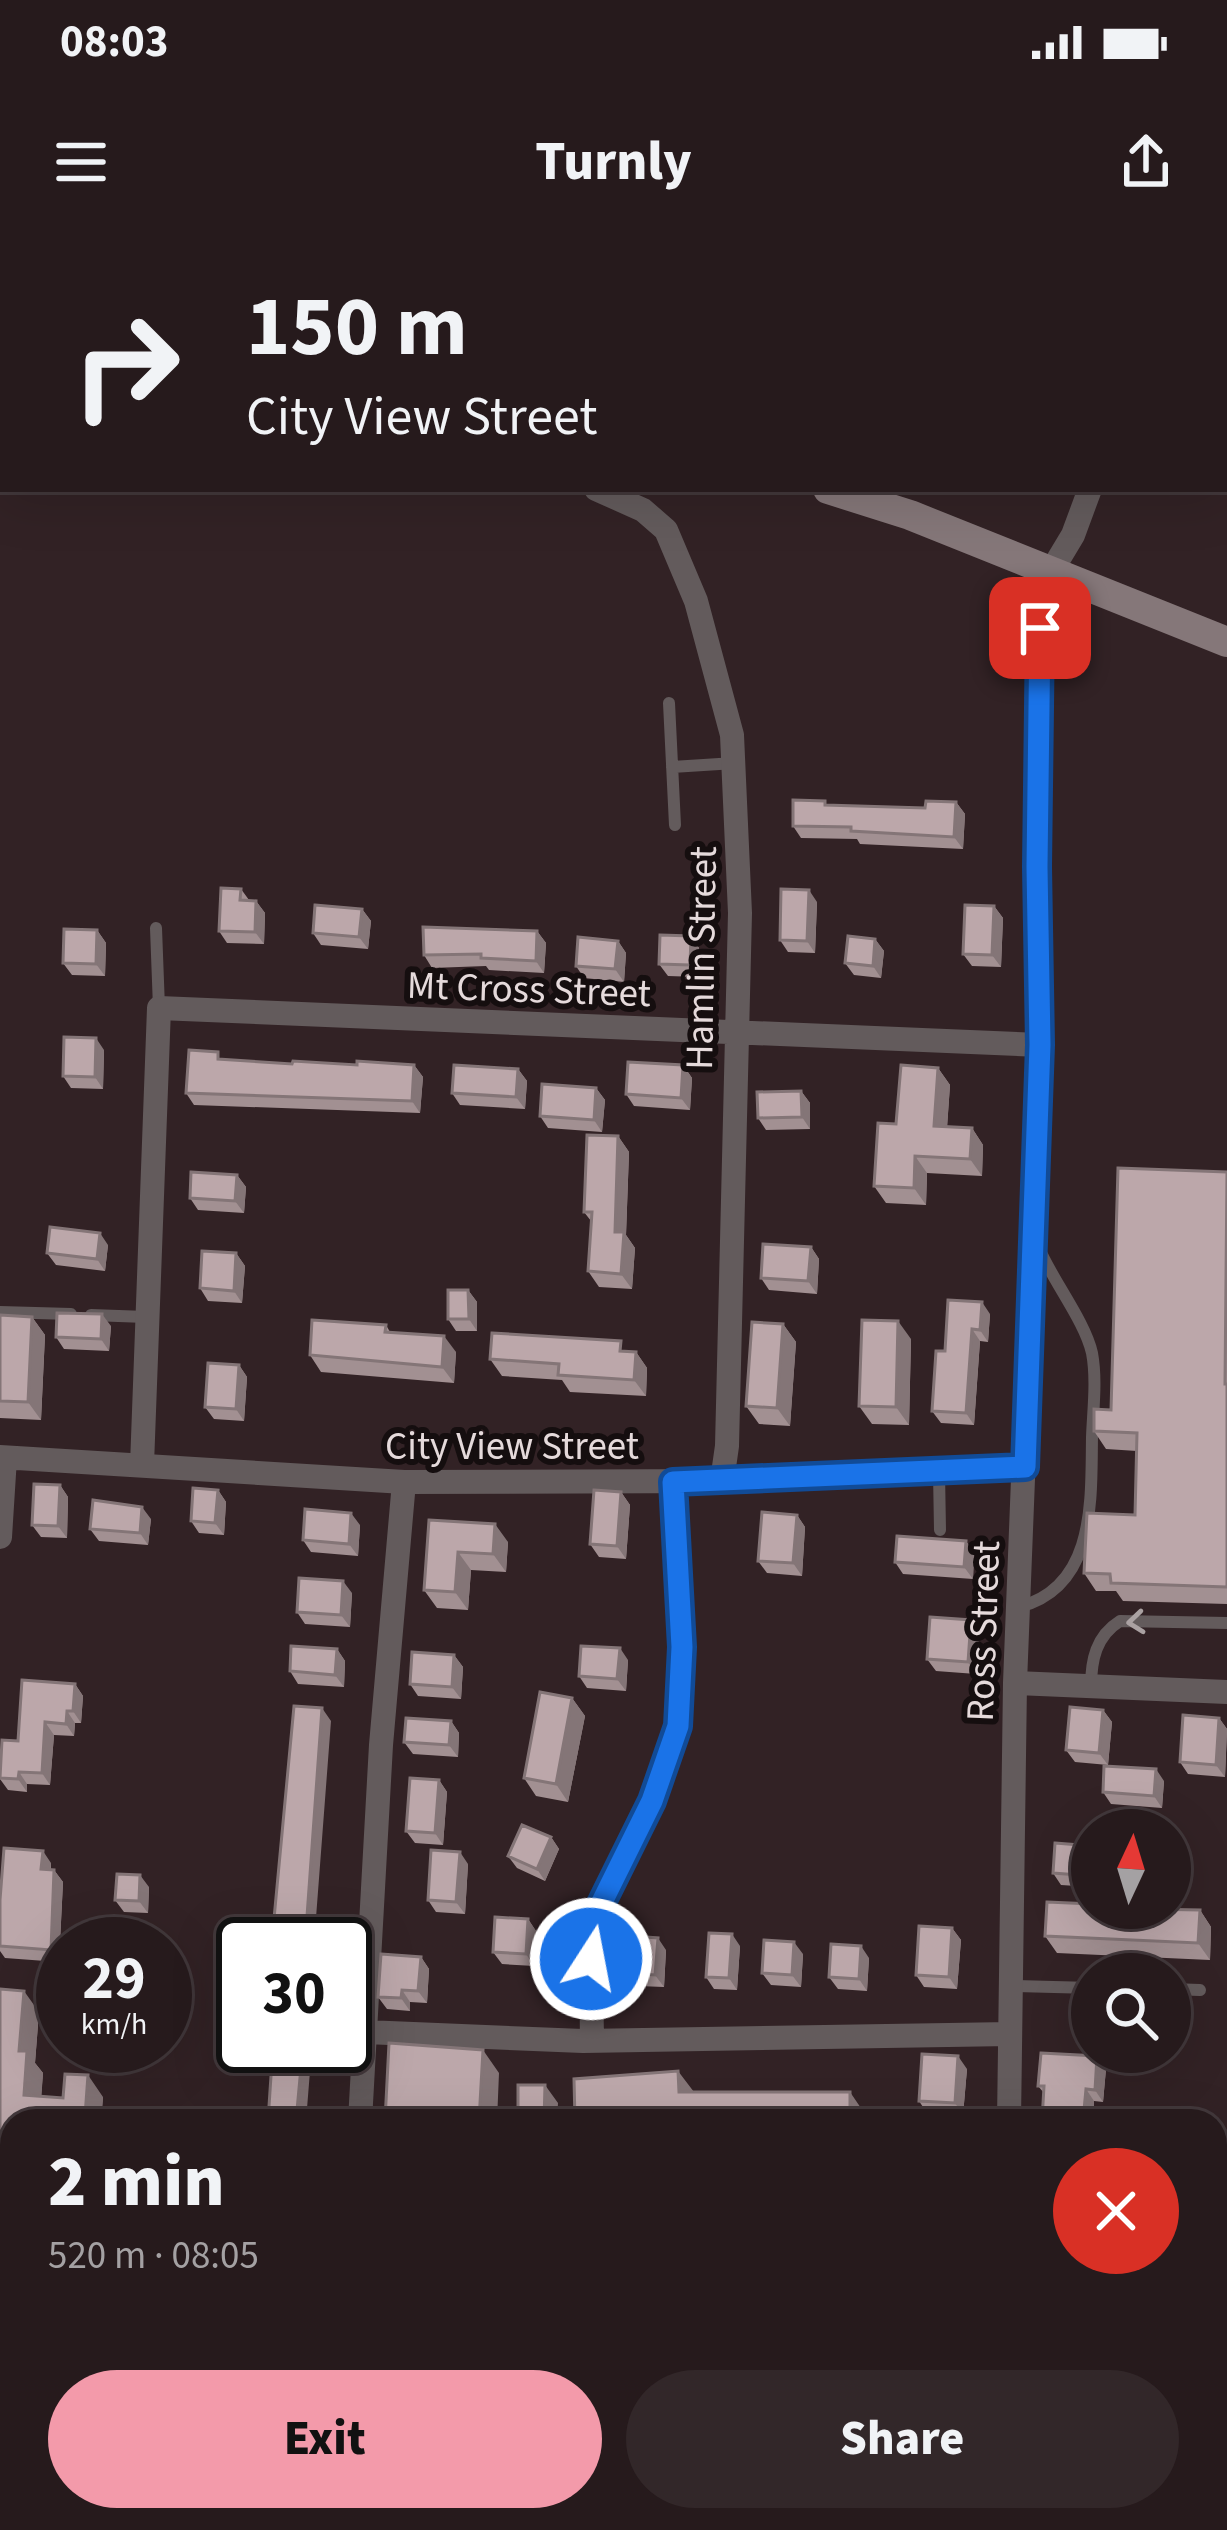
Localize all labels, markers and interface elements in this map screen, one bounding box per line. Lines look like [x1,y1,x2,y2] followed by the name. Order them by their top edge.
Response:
[60,10,169,74] text: 08:03
[535,124,692,201] text: Turnly
[48,129,114,195] icon: menu
[1113,129,1179,195] icon: share
[246,268,468,388] text: 150 m
[48,288,204,444] icon: right
[246,379,597,456] text: City View Street
[989,577,1091,679] pin
[1007,595,1073,661] icon: arrive
[672,846,732,1070] street label: Hamlin Street
[406,958,652,1022] street label: Mt Cross Street
[385,1419,639,1475] street label: City View Street
[953,1540,1015,1723] street label: Ross Street
[1126,1609,1145,1634] one-way arrow
[1071,1809,1191,1929] north arrow
[1071,1809,1191,2073] map controls
[528,1896,654,2022] position arrow
[216,1917,372,2073] speed limit sign: 30
[82,1937,146,2022] text: 29
[1071,1953,1191,2073] button: search
[81,2003,147,2046] text: km/h
[48,2131,225,2234] text: 2 min
[1053,2148,1179,2274] button: close
[48,2228,259,2284] text: 520 m · 08:05
[48,2370,602,2508] button: Exit
[626,2370,1179,2508] button: Share

